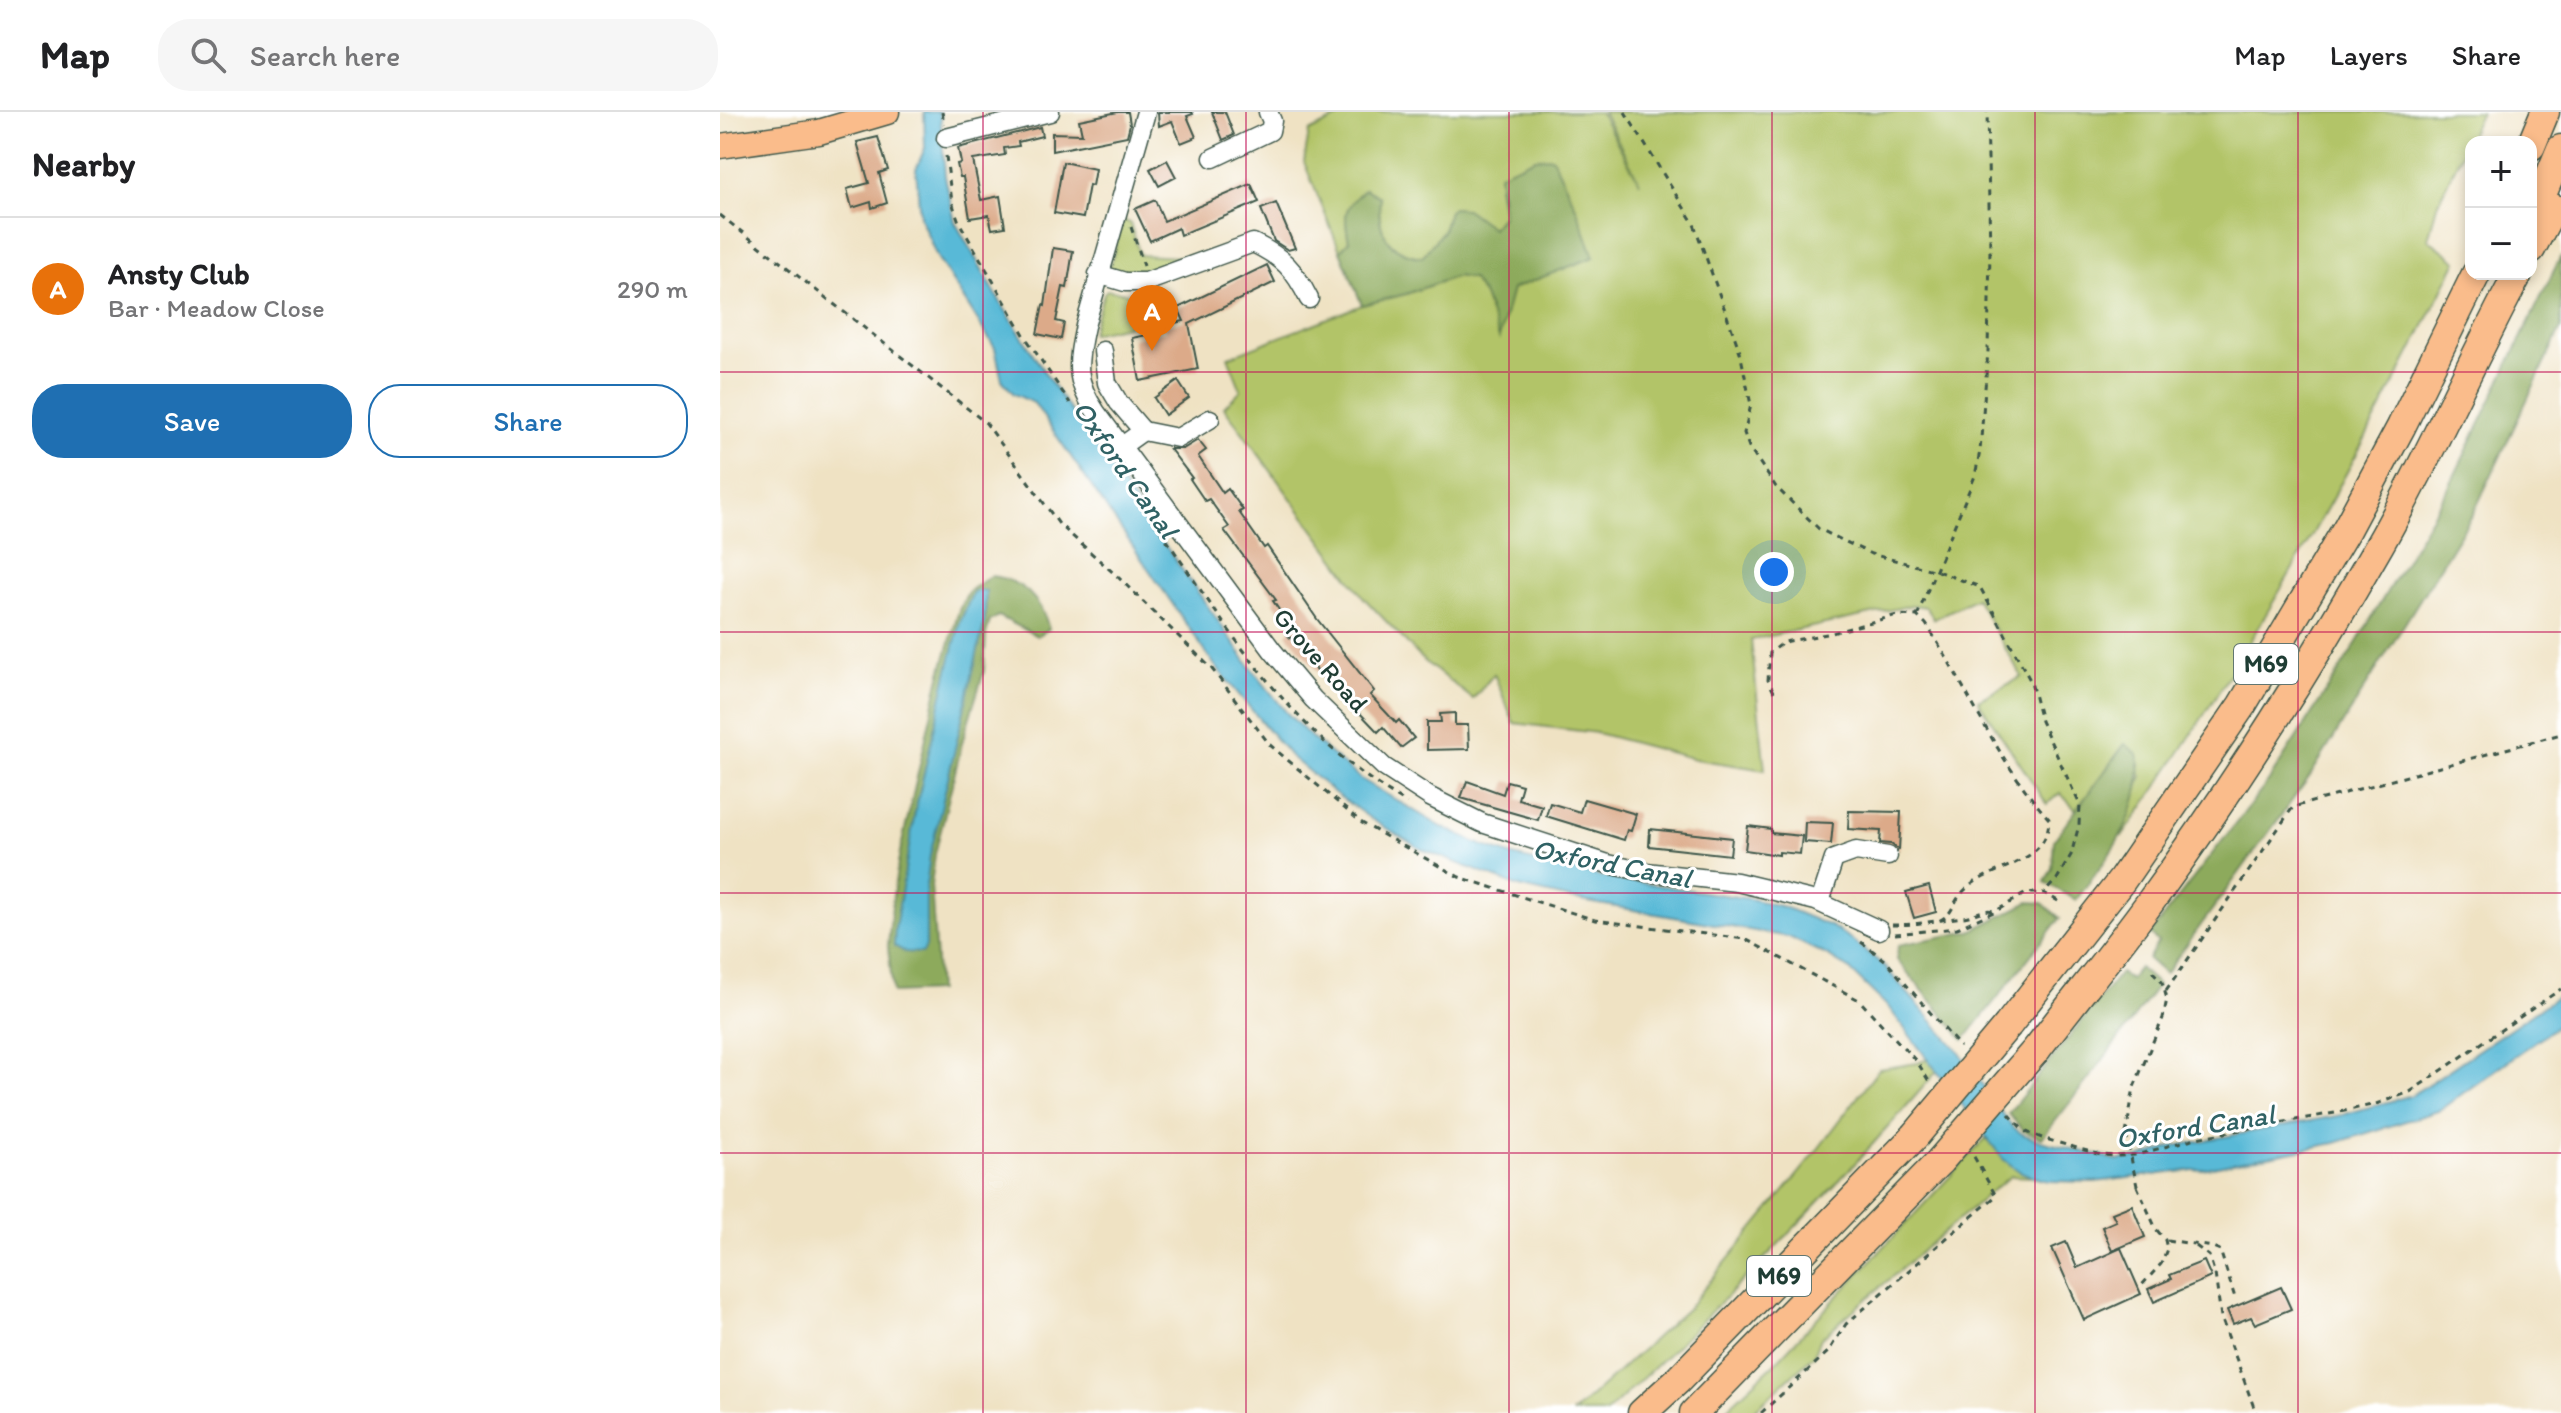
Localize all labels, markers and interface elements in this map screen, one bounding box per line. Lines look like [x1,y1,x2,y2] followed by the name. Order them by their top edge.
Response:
[158,19,718,91] search box
[40,32,110,78] text: Map
[186,33,230,77] icon: search
[250,37,400,74] text: Search here
[2234,38,2286,72] text: Map
[2330,38,2408,72] text: Layers
[2452,38,2521,72] text: Share
[2465,136,2537,280] map controls
[2465,136,2537,208] button: +
[32,144,135,185] text: Nearby
[2465,208,2537,280] button: −
[108,255,250,292] text: Ansty Club
[50,273,66,305] text: A
[617,273,688,305] text: 290 m
[1126,285,1178,351] pin: A
[108,292,325,324] text: Bar · Meadow Close
[32,384,352,458] button: Save
[368,384,688,458] button: Share
[1066,393,1187,546] water label: Oxford Canal
[1754,552,1794,592] your location
[1267,601,1375,719] street label: Grove Road
[2234,644,2298,684] road number: M69
[1530,831,1696,895] water label: Oxford Canal
[2113,1096,2279,1155] water label: Oxford Canal
[1747,1256,1811,1296] road number: M69

